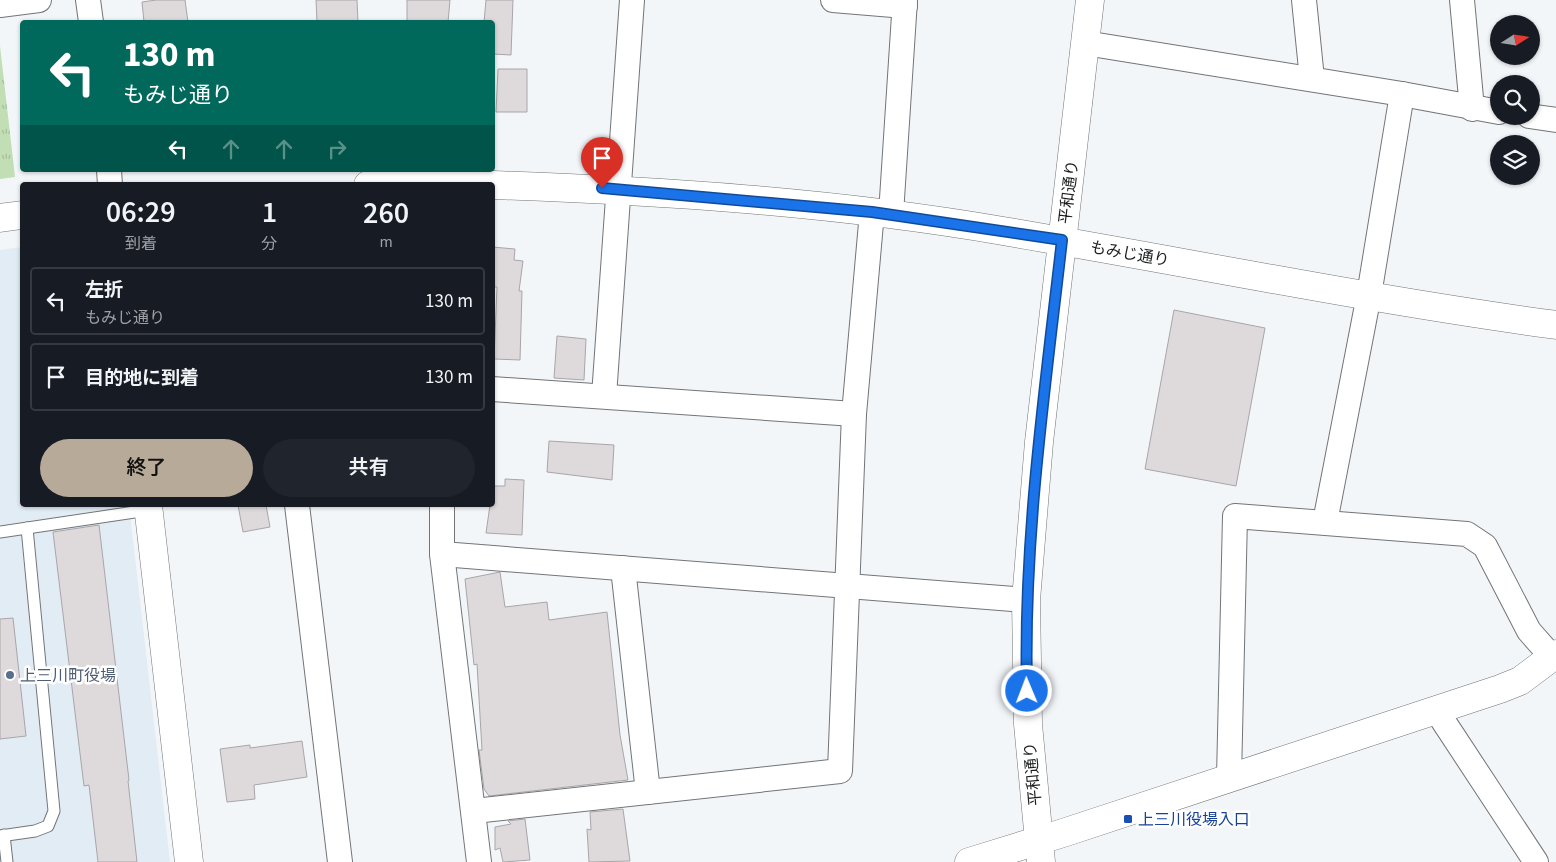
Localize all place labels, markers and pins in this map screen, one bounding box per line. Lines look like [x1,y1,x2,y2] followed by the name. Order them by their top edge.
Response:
[581,137,623,188] pin
[20,665,116,687] place label: 上三川町役場
[4,669,16,681] marker: 上三川町役場
[1138,809,1250,831] place label: 上三川役場入口
[1122,813,1134,825] marker: 上三川役場入口

